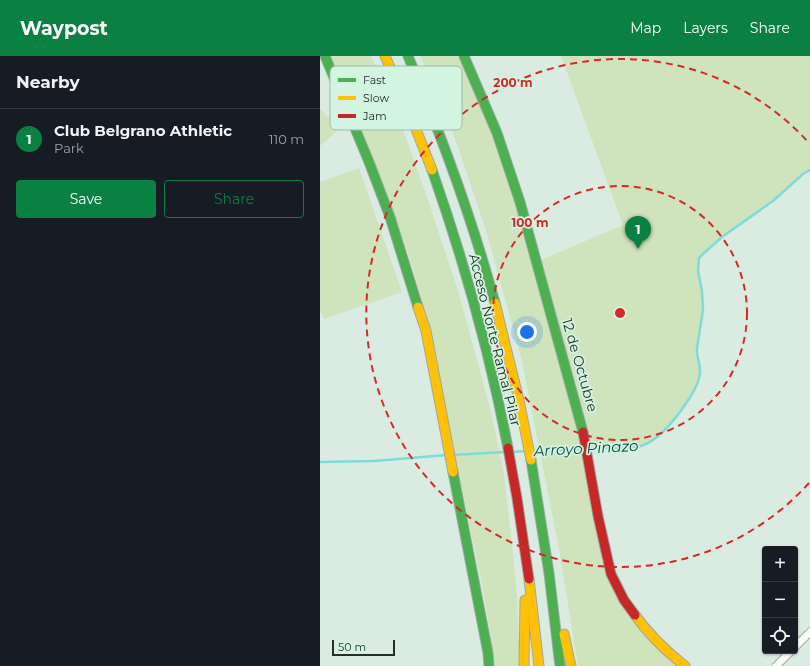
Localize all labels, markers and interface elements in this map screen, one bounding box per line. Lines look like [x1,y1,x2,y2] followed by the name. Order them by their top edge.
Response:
[20,17,108,40] text: Waypost
[630,19,661,37] text: Map
[683,19,728,37] text: Layers
[750,19,790,37] text: Share
[330,66,462,130] legend
[16,72,80,92] text: Nearby
[363,73,387,87] text: Fast
[493,75,533,90] text: 200 m
[363,91,389,105] text: Slow
[362,109,387,123] text: Jam
[54,121,232,140] text: Club Belgrano Athletic
[26,131,32,147] text: 1
[269,131,304,147] text: 110 m
[54,140,84,156] text: Park
[16,180,156,218] button: Save
[164,180,304,218] button: Share
[512,215,548,230] text: 100 m
[625,216,651,249] pin: 1
[465,252,525,428] street label: Acceso Norte Ramal Pilar
[613,306,627,320] centre of rings
[558,316,602,414] street label: 12 de Octubre
[517,322,537,342] your location
[532,436,639,460] water label: Arroyo Pinazo
[762,546,798,654] map controls
[762,546,798,582] button: +
[762,582,798,618] button: −
[762,618,798,654] button: locate
[332,638,395,657] scale bar
[338,640,366,654] text: 50 m

